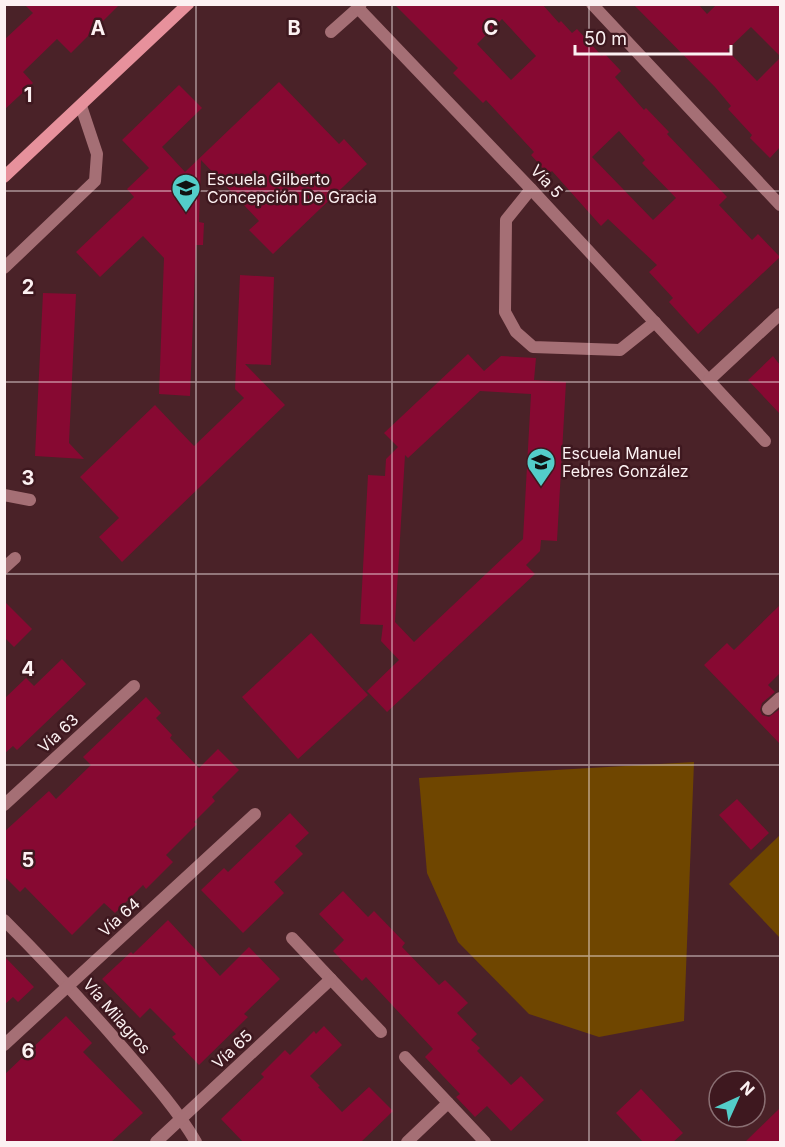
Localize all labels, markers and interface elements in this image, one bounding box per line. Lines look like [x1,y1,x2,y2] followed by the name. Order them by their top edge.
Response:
[91,16,106,40] text: A
[287,16,301,40] text: B
[484,16,498,40] text: C
[575,18,731,56] scale bar
[584,28,627,49] text: 50 m
[24,83,32,107] text: 1
[527,160,567,202] street label: Vía 5
[207,169,377,207] place label: Escuela Gilberto Concepción De Gracia
[170,172,202,214] school or university icon: Escuela Gilberto Concepción De Gracia
[22,275,34,299] text: 2
[562,443,689,481] place label: Escuela Manuel Febres González
[525,446,557,488] school or university icon: Escuela Manuel Febres González
[22,466,34,490] text: 3
[21,657,35,681] text: 4
[34,709,82,757] street label: Vía 63
[22,848,34,872] text: 5
[94,893,144,941] street label: Vía 64
[79,974,155,1058] street label: Vía Milagros
[208,1025,256,1073] street label: Vía 65
[22,1039,35,1063] text: 6
[707,1069,767,1129] north arrow
[736,1077,759,1100] text: N

